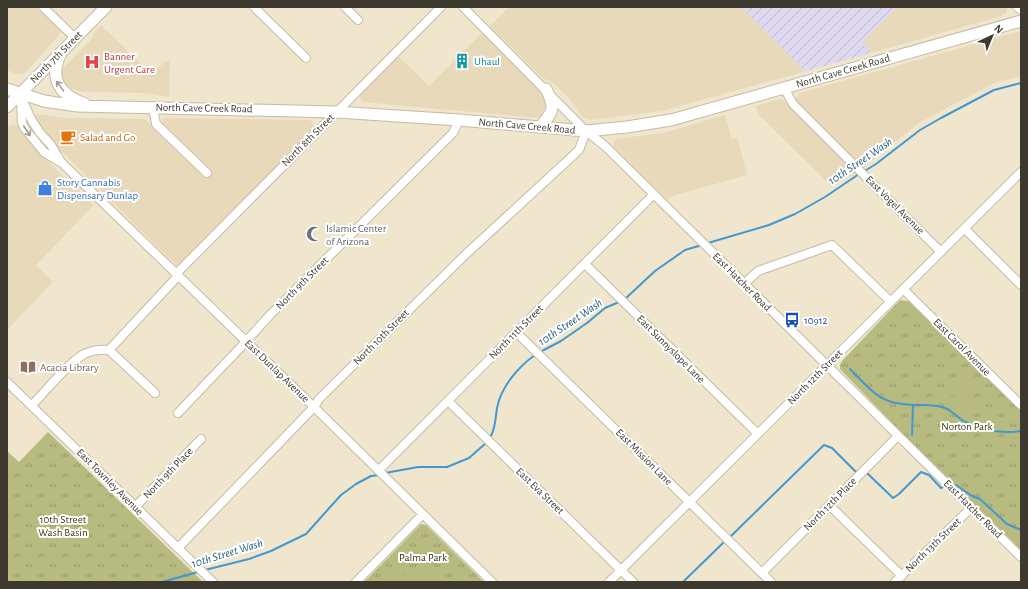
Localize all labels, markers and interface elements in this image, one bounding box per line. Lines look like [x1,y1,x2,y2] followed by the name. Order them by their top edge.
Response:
[972,16,1012,56] north arrow
[992,23,1005,36] text: N
[28,28,85,85] street label: North 7th Street
[104,51,155,75] place label: Banner Urgent Care
[453,52,471,70] building icon: Uhaul
[795,52,891,90] street label: North Cave Creek Road
[83,53,101,71] hospital icon: Banner Urgent Care
[474,56,500,67] place label: Uhaul
[56,81,64,92] one-way arrow
[155,102,253,114] street label: North Cave Creek Road
[280,111,337,168] street label: North 8th Street
[478,116,576,136] street label: North Cave Creek Road
[23,125,31,136] one-way arrow
[59,128,77,146] cafe icon: Salad and Go
[80,132,135,143] place label: Salad and Go
[826,135,894,187] water label: 10th Street Wash
[864,174,926,236] street label: East Vogel Avenue
[57,177,139,201] place label: Story Cannabis Dispensary Dunlap
[36,179,54,197] shop icon: Story Cannabis Dispensary Dunlap
[326,223,387,247] place label: Islamic Center of Arizona
[305,225,323,243] mosque icon: Islamic Center of Arizona
[711,251,774,314] street label: East Hatcher Road
[274,254,331,311] street label: North 9th Street
[536,296,604,348] water label: 10th Street Wash
[487,302,546,361] street label: North 11th Street
[351,307,411,367] street label: North 10th Street
[783,311,801,329] bus stop icon: 10912
[635,313,707,385] street label: East Sunnyslope Lane
[804,315,828,326] place label: 10912
[931,316,993,378] street label: East Carol Avenue
[243,337,311,405] street label: East Dunlap Avenue
[785,347,845,407] street label: North 12th Street
[19,358,37,376] library icon: Acacia Library
[40,362,99,373] place label: Acacia Library
[941,421,993,432] park label: Norton Park
[614,427,674,487] street label: East Mission Lane
[141,445,195,501] street label: North 9th Place
[75,447,145,517] street label: East Townley Avenue
[514,466,566,517] street label: East Eva Street
[801,475,859,533] street label: North 12th Place
[942,478,1005,541] street label: East Hatcher Road
[38,514,88,538] park label: 10th Street Wash Basin
[903,516,963,574] street label: North 13th Street
[190,536,264,570] water label: 10th Street Wash
[399,552,447,563] park label: Palma Park

